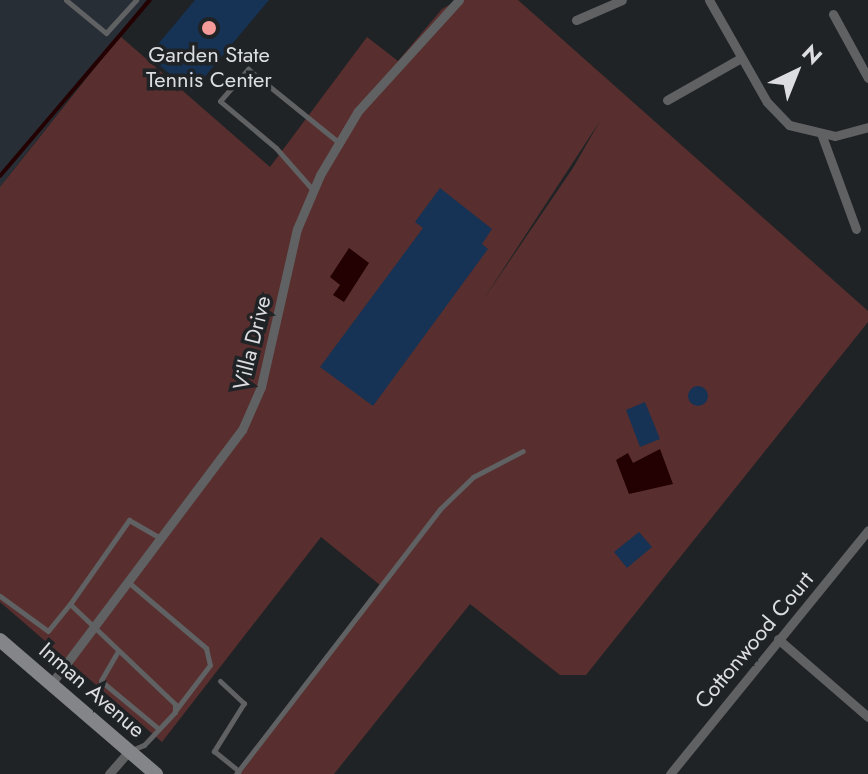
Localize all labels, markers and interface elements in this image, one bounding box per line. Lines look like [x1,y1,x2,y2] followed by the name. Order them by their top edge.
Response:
[200,19,218,37] marker: Garden State Tennis Center
[756,32,836,112] north arrow
[795,37,830,72] text: N
[146,41,272,92] place label: Garden State Tennis Center
[228,293,276,393] street label: Villa Drive
[689,566,819,714] street label: Cottonwood Court
[34,637,150,743] street label: Inman Avenue

